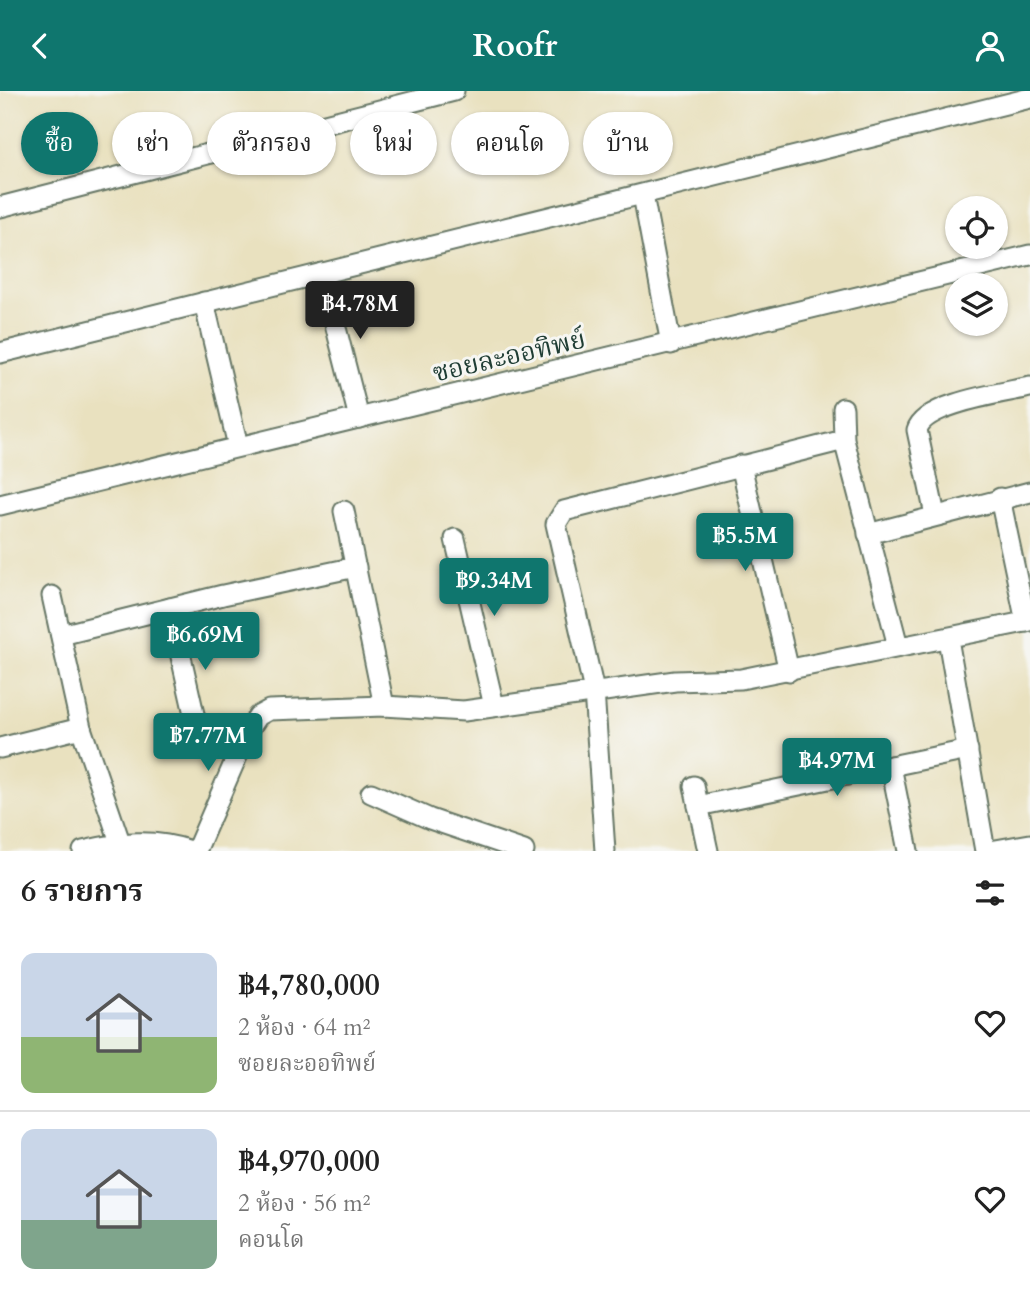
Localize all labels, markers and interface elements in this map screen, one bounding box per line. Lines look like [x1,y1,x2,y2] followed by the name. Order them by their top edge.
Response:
[473,24,557,68] text: Roofr
[21,27,59,65] icon: back
[971,27,1009,65] icon: person
[21,112,98,175] chip: ซื้อ
[112,112,193,175] chip: เช่า
[207,112,336,175] chip: ตัวกรอง
[350,112,437,175] chip: ใหม่
[451,112,569,175] chip: คอนโด
[583,112,673,175] chip: บ้าน
[945,196,1008,336] map controls
[945,196,1008,259] button: locate
[945,273,1008,336] button: layers
[303,281,417,341] pin: ฿4.78M
[321,288,399,319] text: ฿4.78M
[429,321,589,391] street label: ซอยละออทิพย์
[696,513,794,573] pin: ฿5.5M
[712,520,778,551] text: ฿5.5M
[437,559,551,618] pin: ฿9.34M
[455,565,533,596] text: ฿9.34M
[148,613,262,672] pin: ฿6.69M
[166,619,244,650] text: ฿6.69M
[151,713,265,773] pin: ฿7.77M
[169,720,247,751] text: ฿7.77M
[780,739,894,798] pin: ฿4.97M
[798,745,876,776] text: ฿4.97M
[21,871,143,912] text: 6 รายการ
[971,874,1009,912] icon: filters
[238,965,380,1006] text: ฿4,780,000
[77,981,161,1065] icon: home
[971,1004,1009,1042] icon: heart
[238,1012,370,1043] text: 2 ห้อง · 64 m²
[238,1048,376,1079] text: ซอยละออทิพย์
[238,1141,380,1182] text: ฿4,970,000
[77,1157,161,1241] icon: home
[971,1180,1009,1218] icon: heart
[238,1188,370,1219] text: 2 ห้อง · 56 m²
[238,1224,305,1255] text: คอนโด

